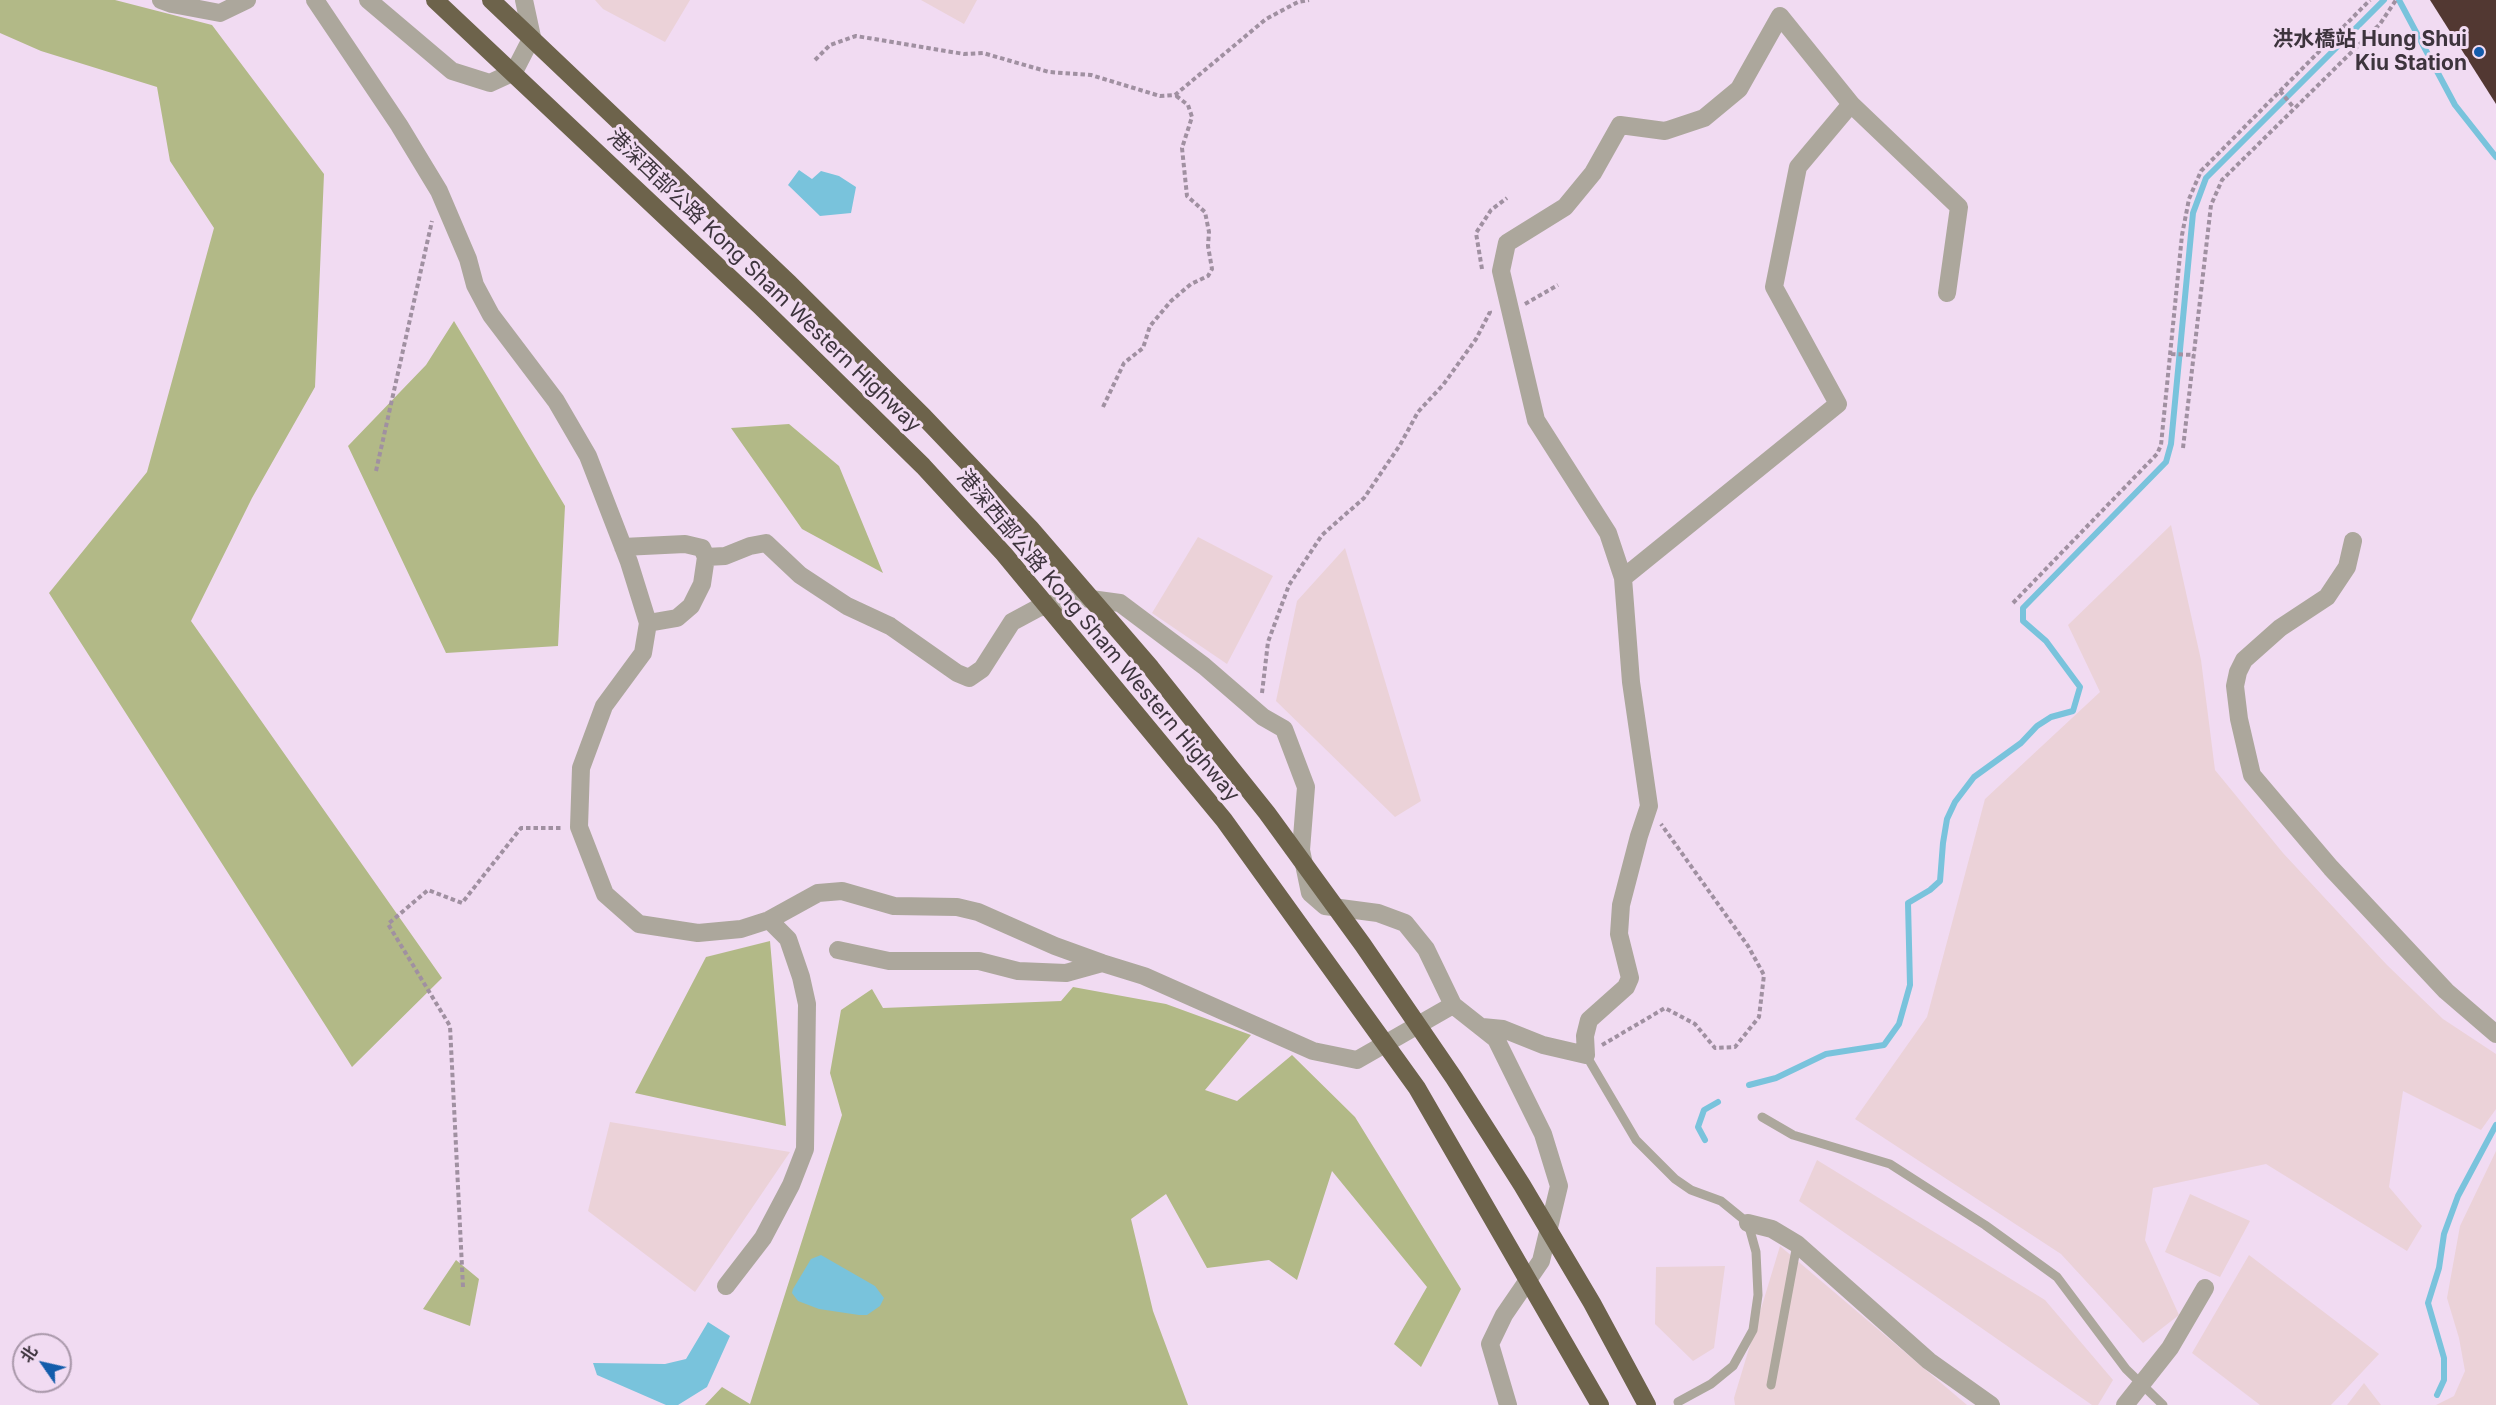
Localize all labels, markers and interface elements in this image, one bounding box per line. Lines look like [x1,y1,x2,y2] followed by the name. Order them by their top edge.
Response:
[2272,27,2467,77] place label: 洪水橋站 Hung Shui Kiu Station
[2472,45,2486,59] marker: 洪水橋站 Hung Shui Kiu Station
[602,124,926,438] street label: 港深西部公路 Kong Sham Western Highway
[951,465,1245,807] street label: 港深西部公路 Kong Sham Western Highway
[12,1333,72,1393] north arrow
[16,1342,41,1366] text: 北

